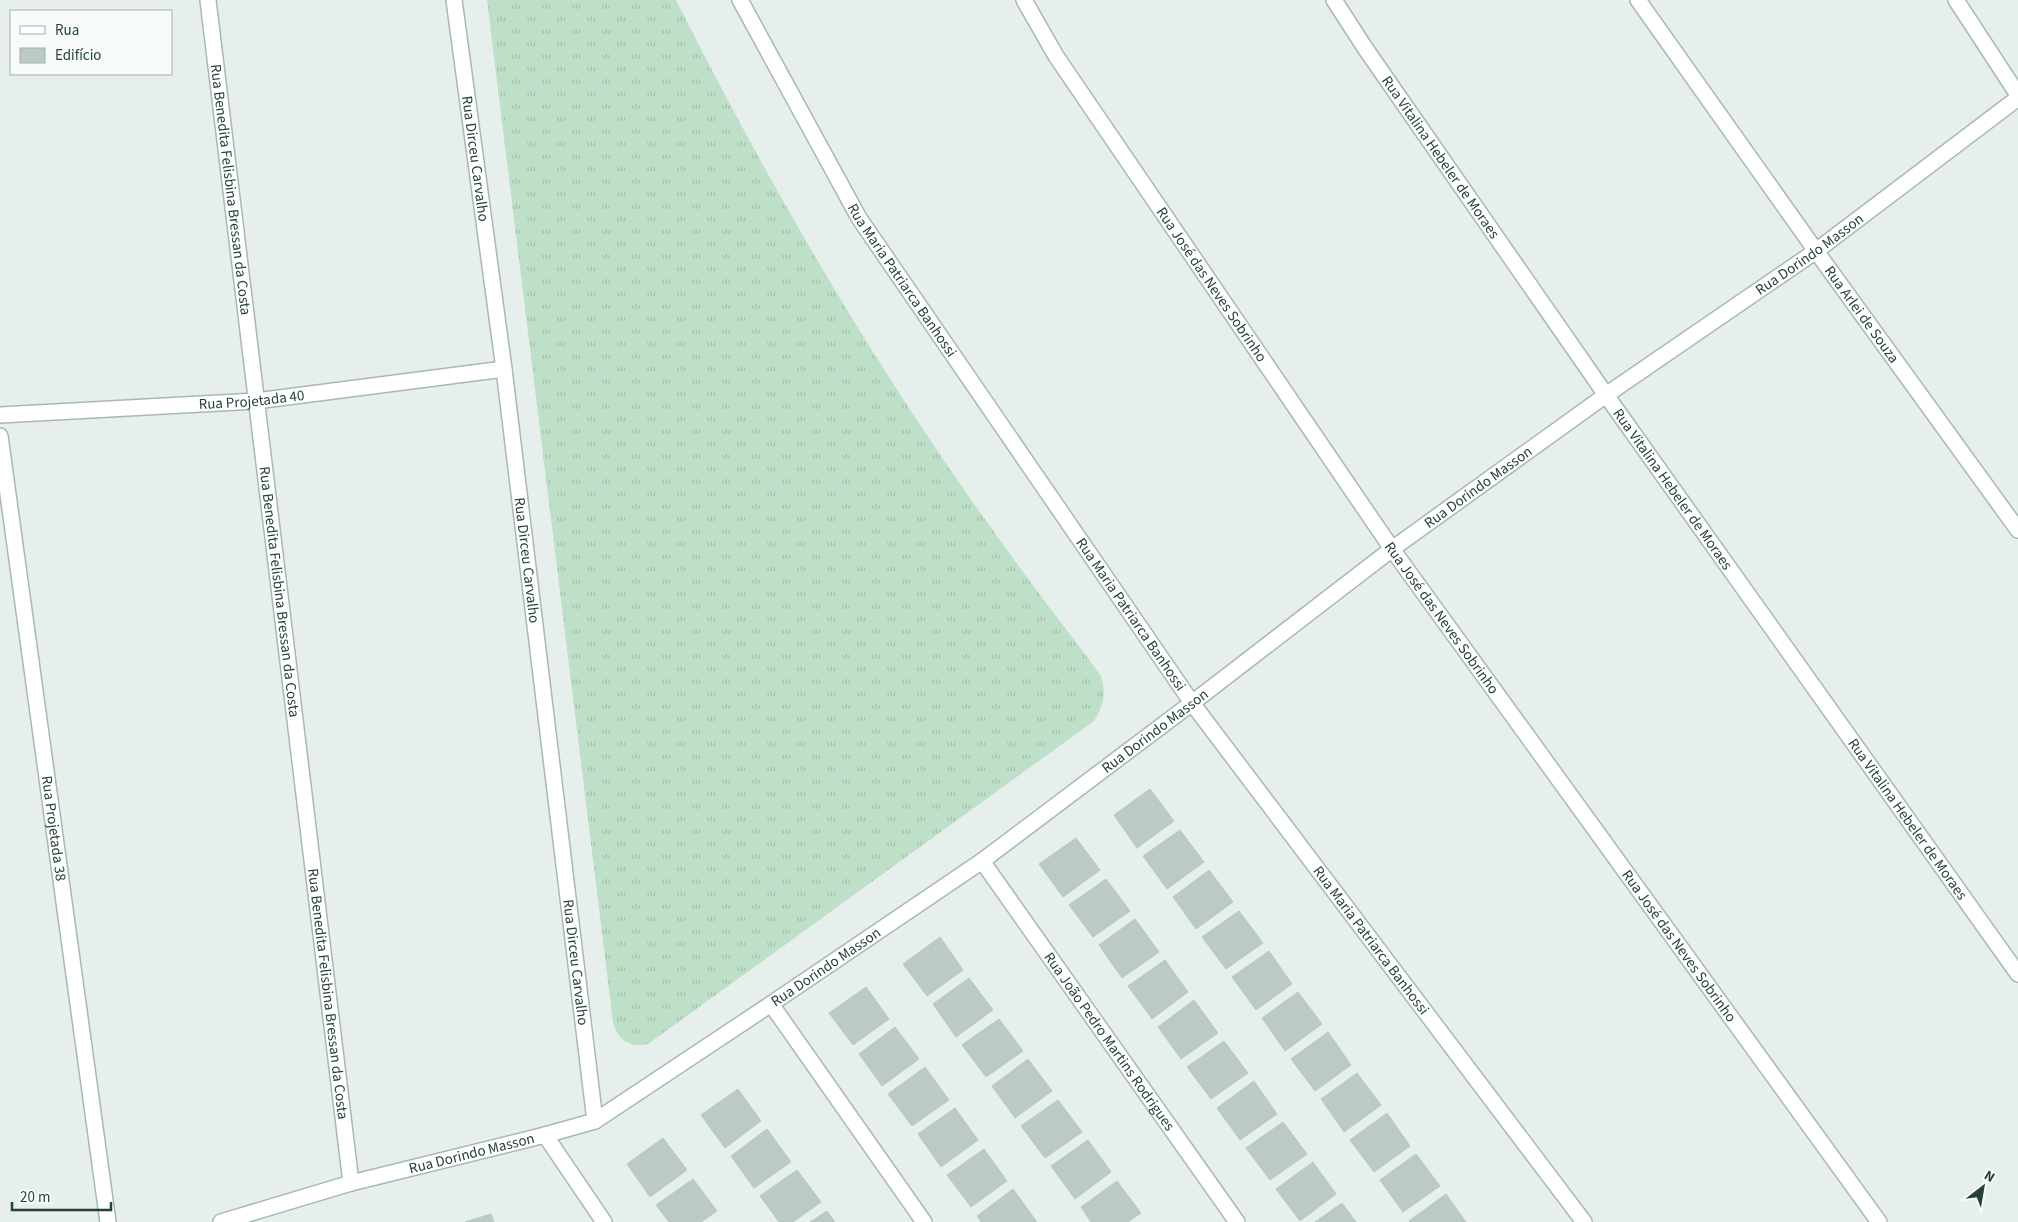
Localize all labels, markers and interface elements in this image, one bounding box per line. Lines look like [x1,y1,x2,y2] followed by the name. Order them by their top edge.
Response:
[10,10,172,75] legend
[55,20,79,41] text: Rua
[55,45,102,66] text: Edifício
[205,63,256,316] street label: Rua Benedita Felisbina Bressan da Costa
[1376,72,1504,243] street label: Rua Vitalina Hebeler de Moraes
[456,94,494,223] street label: Rua Dirceu Carvalho
[842,200,961,361] street label: Rua Maria Patriarca Banhossi
[1151,203,1272,366] street label: Rua José das Neves Sobrinho
[1751,209,1868,301] street label: Rua Dorindo Masson
[1819,262,1904,368] street label: Rua Arlei de Souza
[198,385,306,415] street label: Rua Projetada 40
[1608,404,1737,574] street label: Rua Vitalina Hebeler de Moraes
[1420,441,1537,534] street label: Rua Dorindo Masson
[253,465,305,718] street label: Rua Benedita Felisbina Bressan da Costa
[509,496,545,624] street label: Rua Dirceu Carvalho
[1071,534,1191,695] street label: Rua Maria Patriarca Banhossi
[1379,538,1504,699] street label: Rua José das Neves Sobrinho
[1097,684,1213,778] street label: Rua Dorindo Masson
[1843,734,1972,904] street label: Rua Vitalina Hebeler de Moraes
[36,774,71,882] street label: Rua Projetada 38
[1308,862,1434,1019] street label: Rua Maria Patriarca Banhossi
[1617,866,1741,1027] street label: Rua José das Neves Sobrinho
[302,867,353,1120] street label: Rua Benedita Felisbina Bressan da Costa
[557,898,593,1026] street label: Rua Dirceu Carvalho
[767,922,885,1012] street label: Rua Dorindo Masson
[1039,948,1180,1135] street label: Rua João Pedro Martins Rodrigues
[407,1128,537,1179] street label: Rua Dorindo Masson
[1958,1162,2008,1212] north arrow
[1980,1166,1998,1188] text: N
[12,1180,111,1212] scale bar
[20,1187,50,1208] text: 20 m

